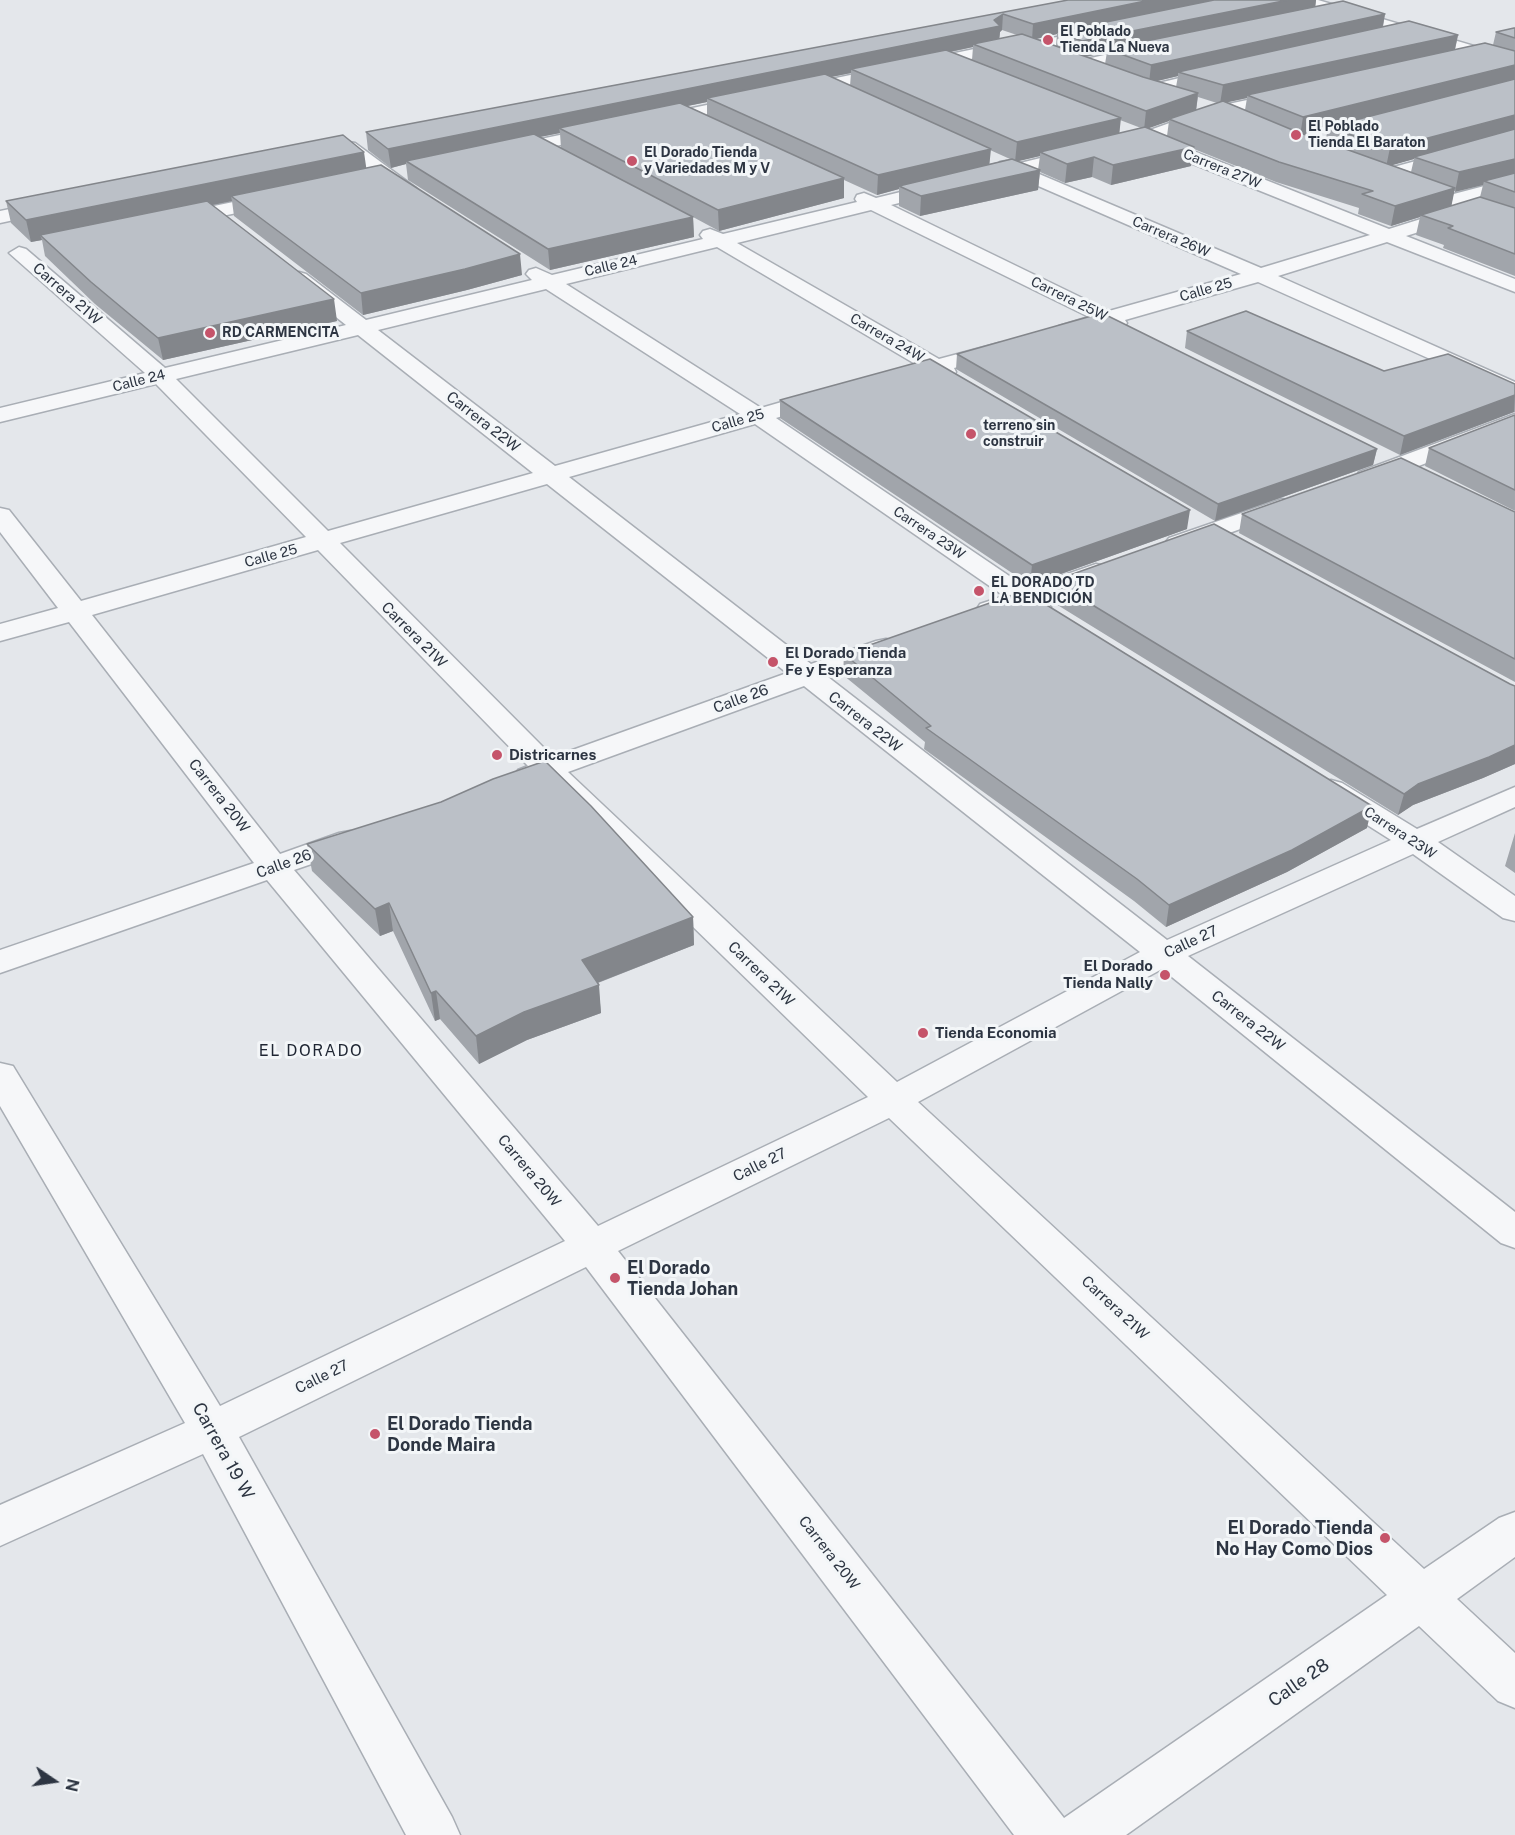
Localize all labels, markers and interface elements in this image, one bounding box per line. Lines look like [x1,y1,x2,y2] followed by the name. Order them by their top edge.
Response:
[1060,24,1169,56] place label: El Poblado Tienda La Nueva
[1041,33,1055,47] marker: El Poblado Tienda La Nueva
[1308,119,1426,152] place label: El Poblado Tienda El Baraton
[1289,128,1303,142] marker: El Poblado Tienda El Baraton
[644,145,770,178] place label: El Dorado Tienda y Variedades M y V
[1181,146,1263,192] street label: Carrera 27W
[625,154,639,168] marker: El Dorado Tienda y Variedades M y V
[1130,213,1212,261] street label: Carrera 26W
[583,252,639,280] street label: Calle 24
[29,259,105,329] street label: Carrera 21W
[1028,273,1110,325] street label: Carrera 25W
[1178,275,1234,305] street label: Calle 25
[847,310,927,366] street label: Carrera 24W
[222,325,339,341] place label: RD CARMENCITA
[203,326,217,340] marker: RD CARMENCITA
[111,366,167,396] street label: Calle 24
[443,388,523,456] street label: Carrera 22W
[710,406,766,436] street label: Calle 25
[983,418,1055,450] place label: terreno sin construir
[964,427,978,441] marker: terreno sin construir
[890,503,968,563] street label: Carrera 23W
[243,541,299,571] street label: Calle 25
[991,575,1094,608] place label: EL DORADO TD LA BENDICIÓN
[972,584,986,598] marker: EL DORADO TD LA BENDICIÓN
[377,598,451,672] street label: Carrera 21W
[785,644,906,679] place label: El Dorado Tienda Fe y Esperanza
[766,655,780,669] marker: El Dorado Tienda Fe y Esperanza
[711,681,771,717] street label: Calle 26
[825,688,905,756] street label: Carrera 22W
[509,746,596,764] place label: Districarnes
[490,748,504,762] marker: Districarnes
[185,756,253,836] street label: Carrera 20W
[1361,803,1439,863] street label: Carrera 23W
[254,846,314,882] street label: Calle 26
[1161,922,1221,962] street label: Calle 27
[724,938,798,1010] street label: Carrera 21W
[1063,957,1153,992] place label: El Dorado Tienda Nally
[1158,968,1172,982] marker: El Dorado Tienda Nally
[1208,987,1288,1055] street label: Carrera 22W
[935,1024,1057,1042] place label: Tienda Economia
[916,1026,930,1040] marker: Tienda Economia
[259,1041,363,1061] district label: EL DORADO
[494,1131,564,1211] street label: Carrera 20W
[730,1144,790,1186] street label: Calle 27
[627,1257,738,1300] place label: El Dorado Tienda Johan
[608,1271,622,1285] marker: El Dorado Tienda Johan
[1078,1272,1152,1344] street label: Carrera 21W
[292,1356,352,1398] street label: Calle 27
[187,1399,259,1503] street label: Carrera 19 W
[387,1413,532,1456] place label: El Dorado Tienda Donde Maira
[368,1427,382,1441] marker: El Dorado Tienda Donde Maira
[795,1513,863,1593] street label: Carrera 20W
[1215,1517,1373,1559] place label: El Dorado Tienda No Hay Como Dios
[1378,1531,1392,1545] marker: El Dorado Tienda No Hay Como Dios
[1264,1654,1334,1712] street label: Calle 28
[24,1751,84,1811] north arrow
[61,1777,83,1793] text: N

